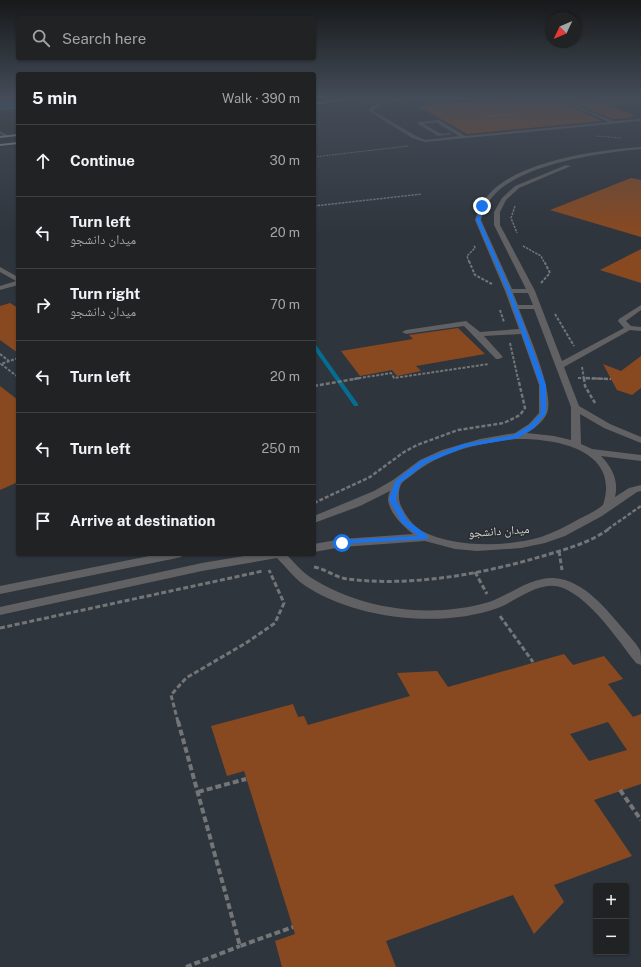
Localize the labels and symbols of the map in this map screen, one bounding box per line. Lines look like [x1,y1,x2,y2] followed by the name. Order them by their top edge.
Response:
[545,12,581,48] north arrow
[473,197,491,215] route end
[468,522,530,540] street label: میدان دانشجو
[333,534,351,552] route start

